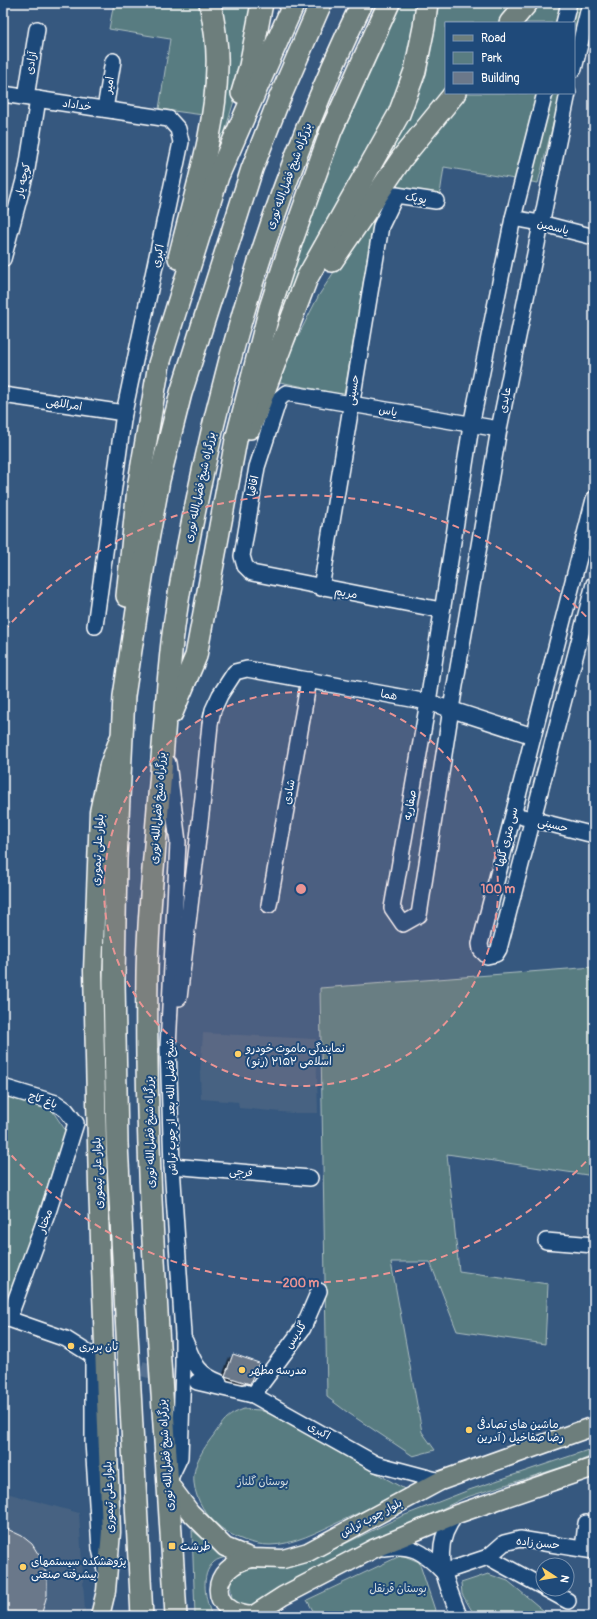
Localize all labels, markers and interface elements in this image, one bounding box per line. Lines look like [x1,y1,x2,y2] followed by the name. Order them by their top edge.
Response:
[445,22,575,94] legend
[481,31,506,46] text: Road
[23,49,39,76] street label: آزادی
[481,51,502,66] text: Park
[481,71,520,86] text: Building
[101,76,117,95] street label: امیر
[61,97,93,113] street label: خداداد
[264,121,315,231] street label: بزرگراه شیخ فضل‌الله نوری
[12,161,34,200] street label: کوچه یار
[404,190,428,207] street label: پوپک
[536,217,570,237] street label: یاسمین
[149,243,168,269] street label: اکبری
[344,374,363,406] street label: حسینی
[496,386,515,414] street label: عابدی
[45,395,83,414] street label: امراللهی
[378,403,398,419] street label: یاس
[182,431,219,543] street label: بزرگراه شیخ فضل‌الله نوری
[245,474,261,498] street label: اقاقیا
[333,585,359,603] street label: مریم
[379,687,399,703] street label: هما
[148,752,169,865] street label: بزرگراه شیخ فضل‌الله نوری
[280,778,298,806] street label: شادی
[401,789,419,821] street label: صفاریه
[493,806,522,868] street label: سی متری گلها
[90,814,107,886] street label: بلوار علی تیموری
[536,815,570,836] street label: حسینی
[294,882,308,896] centre of rings
[481,882,516,897] text: 100 m
[163,1038,180,1176] street label: شیخ فضل الله بعد از چوب تراش
[245,1042,345,1069] place label: نمایندگی ماموت خودرو ( رنو) اسلامی ۲۱۵۲
[233,1049,243,1059] marker: نمایندگی ماموت خودرو ( رنو) اسلامی ۲۱۵۲
[143,1076,158,1188] street label: بزرگراه شیخ فضل‌الله نوری
[26,1089,59,1113] street label: باغ کاج
[90,1137,107,1209] street label: بلوار علی تیموری
[229,1164,253,1181] street label: فرجی
[34,1207,55,1236] street label: مختار
[283,1276,320,1291] text: 200 m
[282,1319,310,1351] street label: گلدیس
[79,1340,118,1354] place label: نان بربری
[66,1341,76,1351] marker: نان بربری
[249,1364,307,1377] place label: مدرسه مطهر
[237,1365,247,1375] marker: مدرسه مطهر
[156,1398,177,1511] street label: بزرگراه شیخ فضل‌الله نوری
[477,1416,564,1444] place label: ماشین های تصادفی رضا صفاخیل ( آدرین
[305,1420,332,1443] street label: اکبری
[464,1425,474,1435] marker: ماشین های تصادفی رضا صفاخیل ( آدرین
[101,1461,118,1533] street label: بلوار علی تیموری
[236,1475,289,1489] park label: بوستان گلناز
[338,1496,405,1541] street label: بلوار چوب‌ تراش
[515,1534,561,1552] street label: حسن زاده
[180,1540,211,1553] place label: طرشت
[167,1541,177,1551] marker: طرشت
[31,1555,126,1582] place label: پژوهشکده سیستمهای پیشرفته صنعتی
[535,1557,575,1597] north arrow
[18,1562,28,1572] marker: پژوهشکده سیستمهای پیشرفته صنعتی
[557,1574,571,1585] text: N
[369,1582,427,1596] park label: بوستان قرنقل

